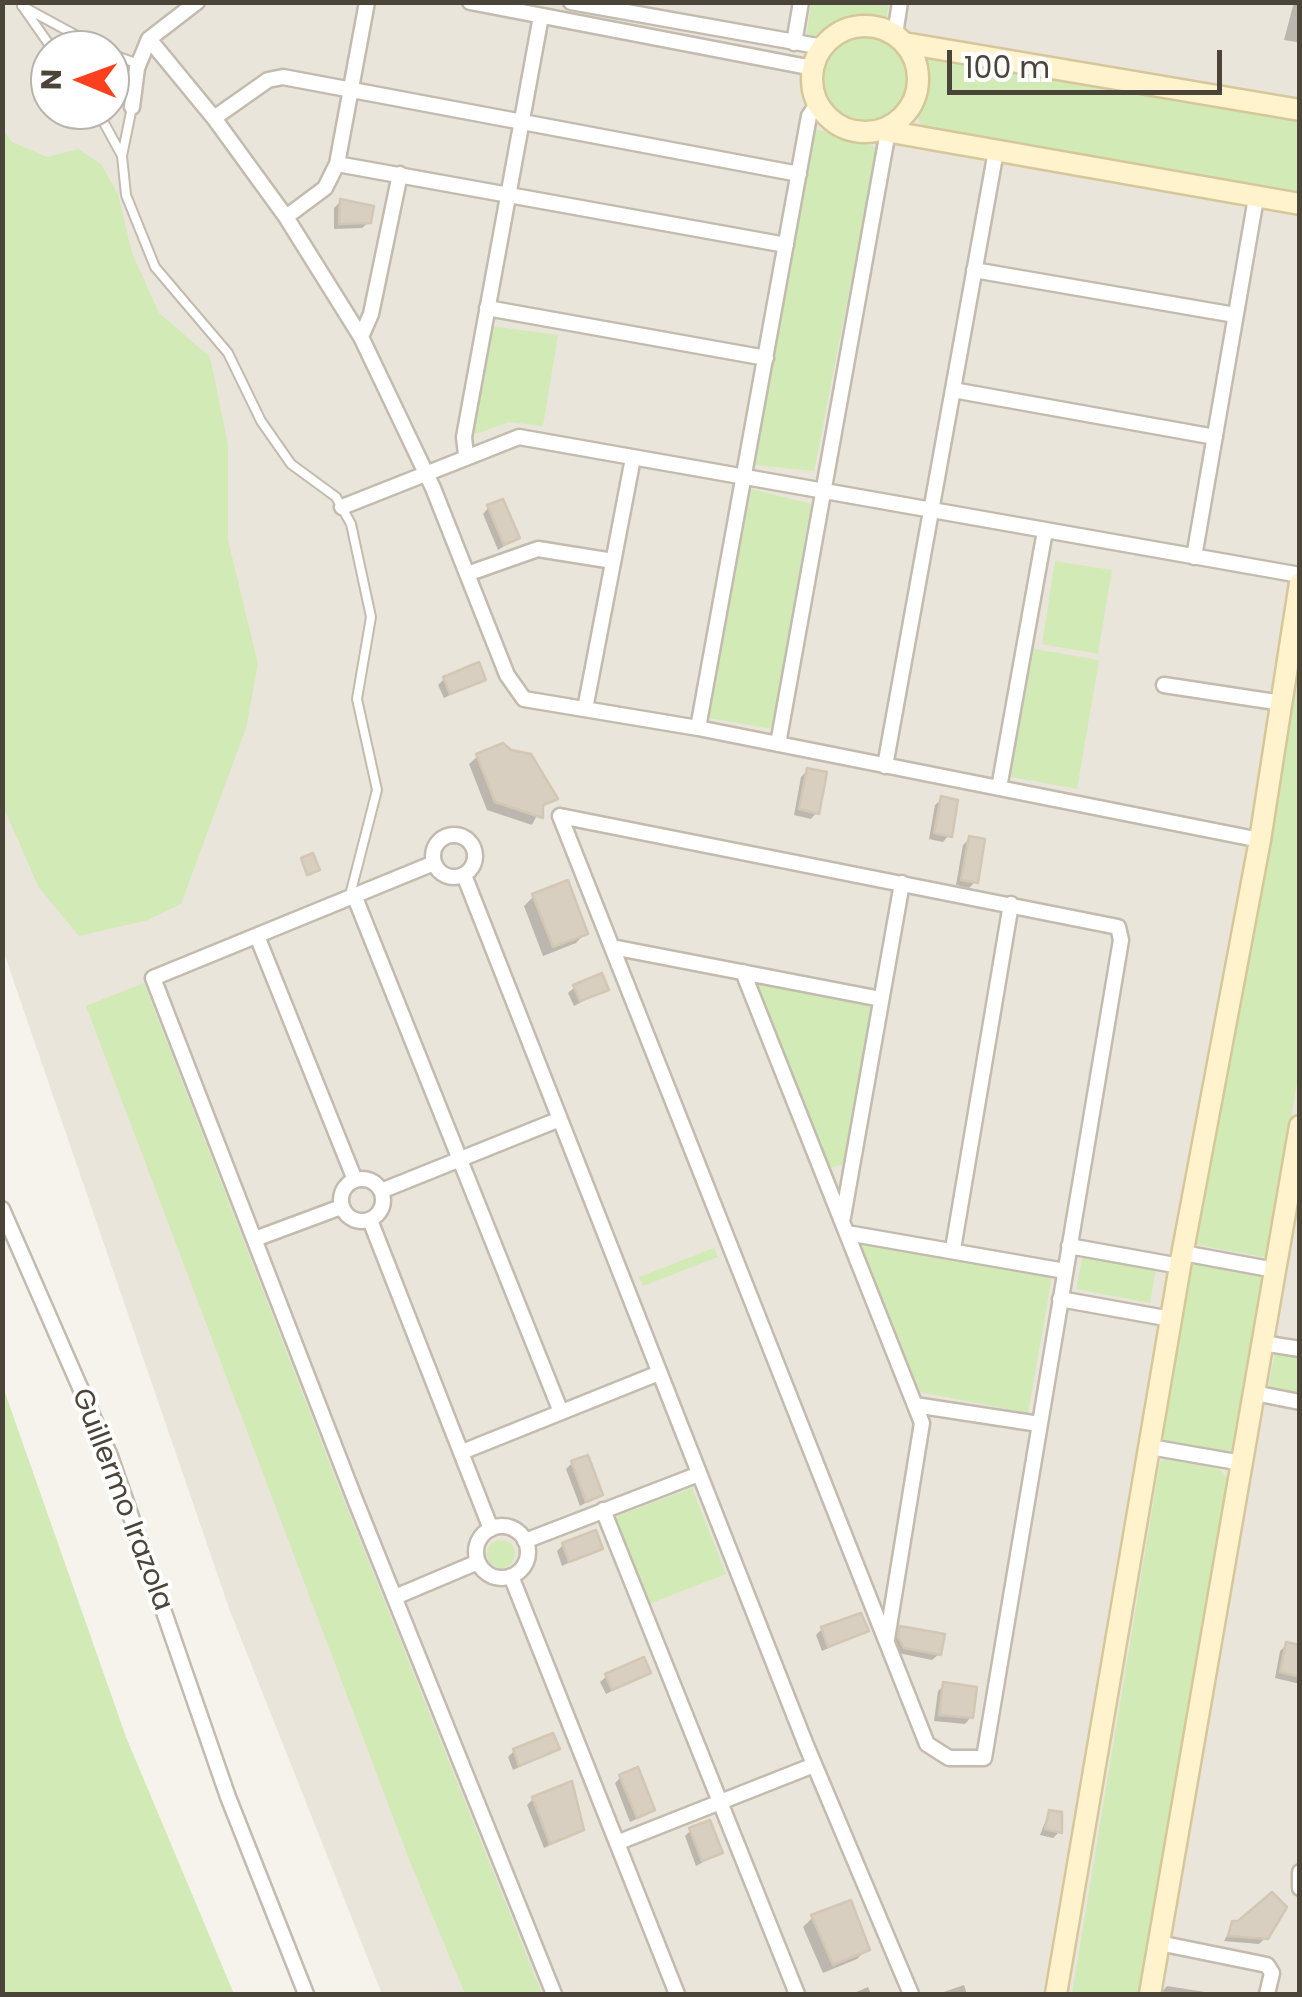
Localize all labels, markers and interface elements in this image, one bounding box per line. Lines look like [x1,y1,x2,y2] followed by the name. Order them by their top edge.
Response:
[30,30,130,130] north arrow
[952,30,1227,92] scale bar
[964,46,1050,89] text: 100 m
[32,69,71,90] text: N
[63,1384,179,1616] street label: Guillermo Irazola

